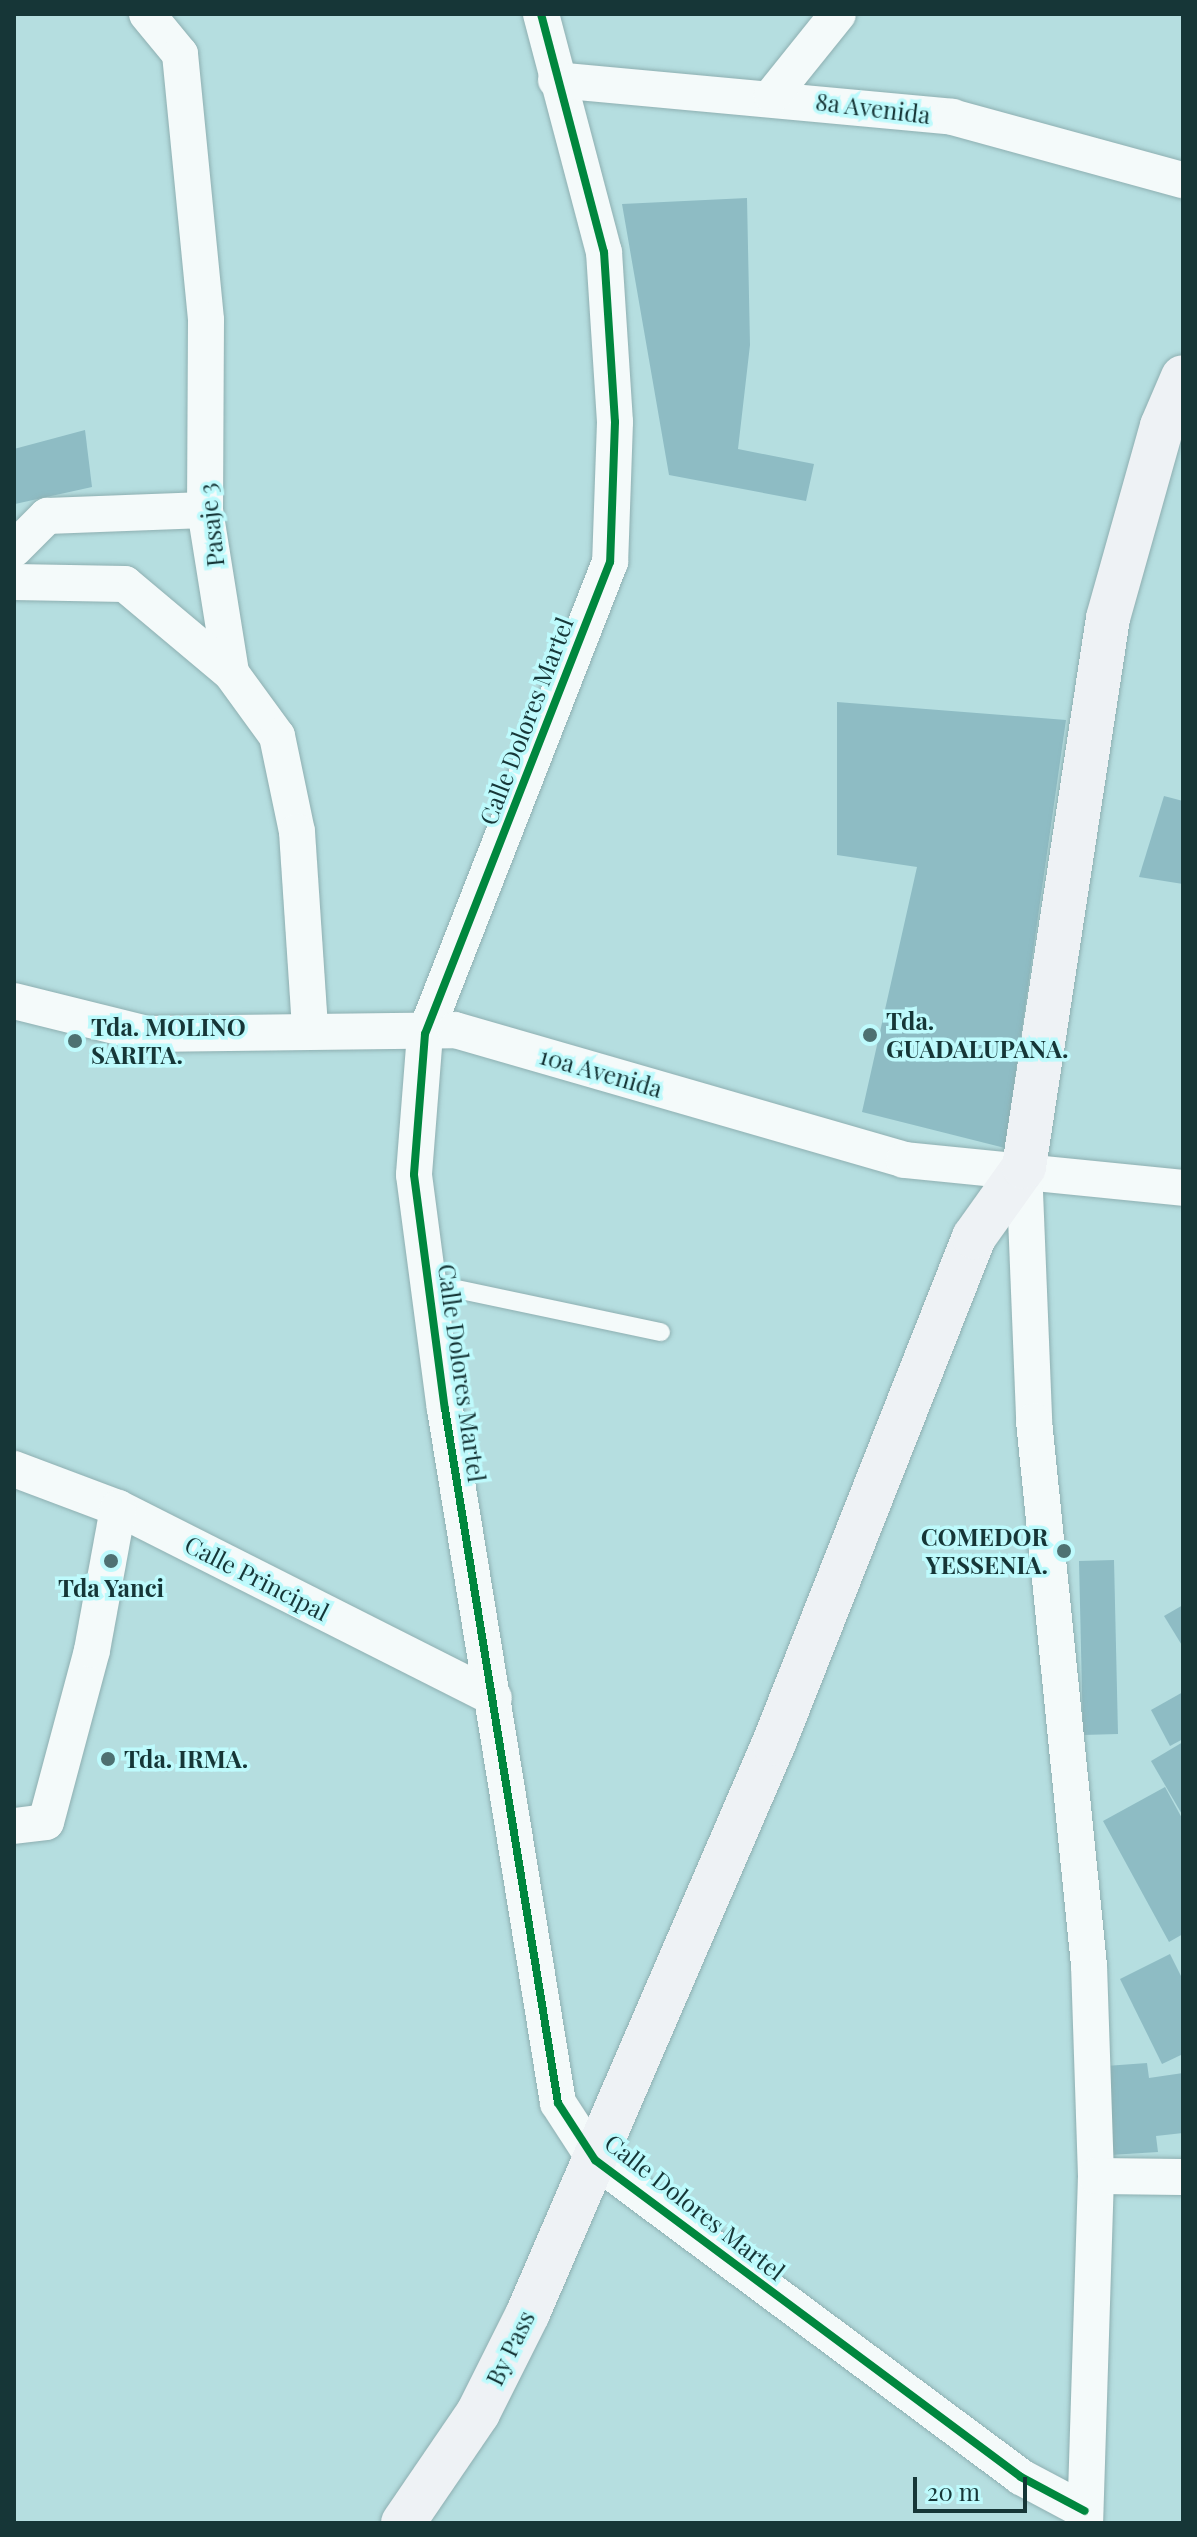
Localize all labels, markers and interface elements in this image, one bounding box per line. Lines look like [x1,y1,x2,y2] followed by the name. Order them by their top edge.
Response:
[813,87,933,129] street label: 8a Avenida
[192,482,230,568] street label: Pasaje 3
[473,613,579,829] street label: Calle Dolores Martel
[886,1007,1069,1063] place label: Tda. GUADALUPANA.
[91,1013,246,1069] place label: Tda. MOLINO SARITA.
[861,1026,879,1044] marker: Tda. GUADALUPANA.
[66,1032,84,1050] marker: Tda. MOLINO SARITA.
[536,1041,666,1103] street label: 10a Avenida
[432,1262,492,1484] street label: Calle Dolores Martel
[921,1523,1048,1579] place label: COMEDOR YESSENIA.
[180,1529,334,1627] street label: Calle Principal
[1055,1542,1073,1560] marker: COMEDOR YESSENIA.
[102,1552,120,1570] marker: Tda Yanci
[57,1574,165,1602] place label: Tda Yanci
[124,1745,248,1773] place label: Tda. IRMA.
[99,1750,117,1768] marker: Tda. IRMA.
[599,2128,791,2286] street label: Calle Dolores Martel
[480,2306,540,2390] street label: By Pass
[917,2461,1031,2511] scale bar
[927,2475,980,2507] text: 20 m

